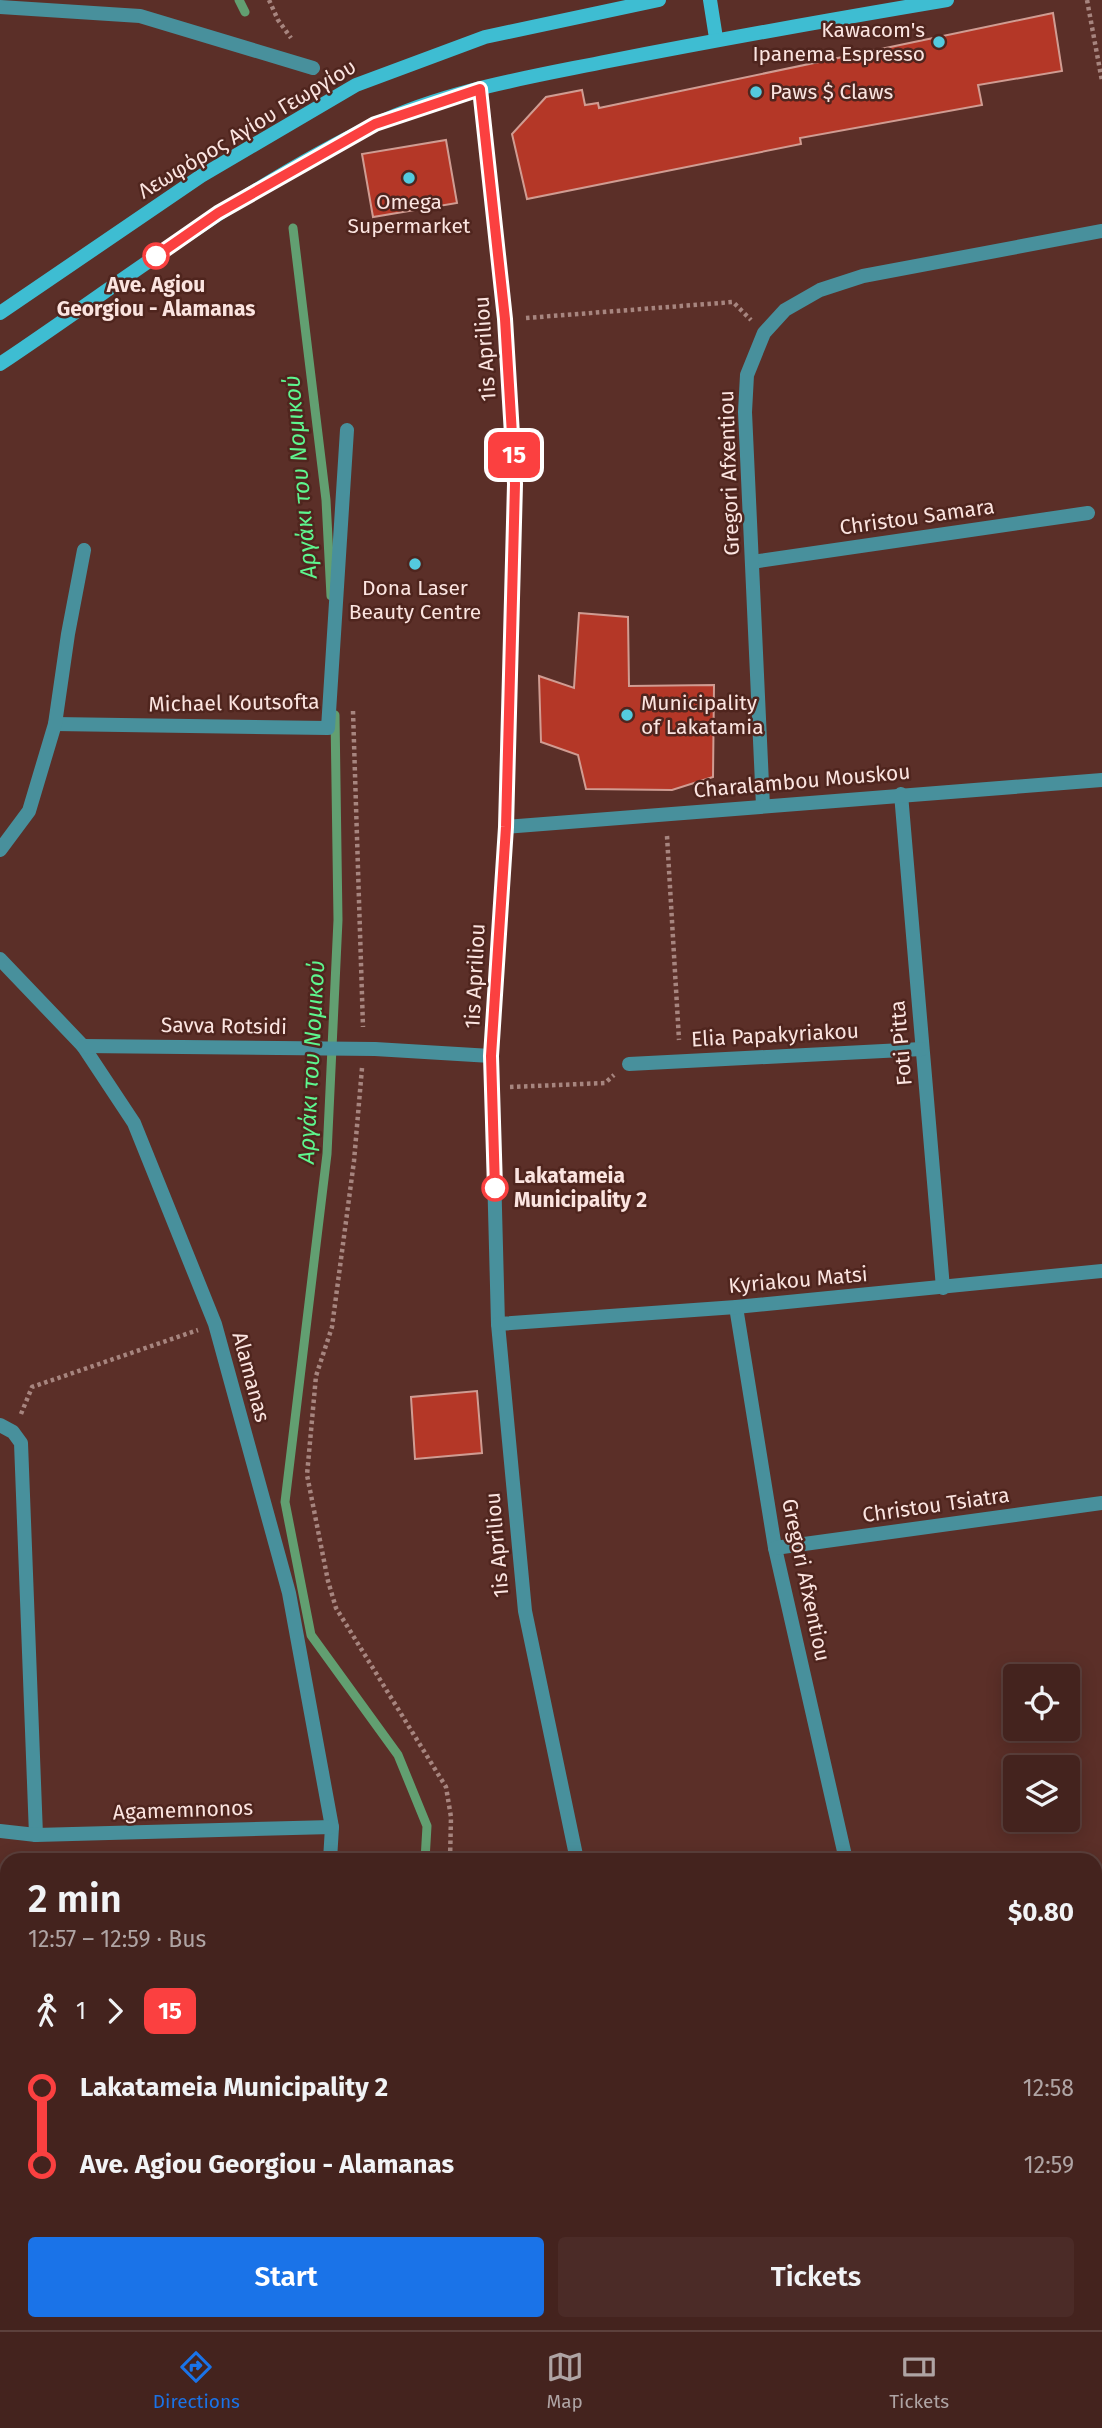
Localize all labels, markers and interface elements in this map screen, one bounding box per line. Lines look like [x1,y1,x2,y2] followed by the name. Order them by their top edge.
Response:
[752,17,925,67] place label: Kawacom's Ipanema Espresso
[931,34,947,50] marker: Kawacom's Ipanema Espresso
[133,54,361,204] street label: Λεωφόρος Αγίου Γεωργίου
[770,79,893,105] place label: Paws $ Claws
[748,84,764,100] marker: Paws $ Claws
[401,170,417,186] marker: Omega Supermarket
[348,189,471,239] place label: Omega Supermarket
[143,243,169,269] marker: Ave. Agiou Georgiou - Alamanas
[57,272,255,322] place label: Ave. Agiou Georgiou - Alamanas
[468,295,502,403] street label: 1is Apriliou
[277,374,323,581] water label: Αργάκι του Νομικού
[713,390,745,556] street label: Gregori Afxentiou
[482,432,546,478] line badge: 15
[502,441,526,469] text: 15
[838,493,996,541] street label: Christou Samara
[407,556,423,572] marker: Dona Laser Beauty Centre
[349,575,481,625] place label: Dona Laser Beauty Centre
[148,689,320,717] street label: Michael Koutsofta
[641,690,764,740] place label: Municipality of Lakatamia
[619,707,635,723] marker: Municipality of Lakatamia
[693,759,911,803] street label: Charalambou Mouskou
[459,923,491,1029] street label: 1is Apriliou
[292,959,330,1166] water label: Αργάκι του Νομικού
[884,999,918,1087] street label: Foti Pitta
[161,1012,287,1040] street label: Savva Rotsidi
[690,1018,860,1052] street label: Elia Papakyriakou
[514,1163,647,1213] place label: Lakatameia Municipality 2
[482,1175,508,1201] marker: Lakatameia Municipality 2
[727,1261,869,1299] street label: Kyriakou Matsi
[227,1329,276,1425] street label: Alamanas
[861,1482,1011,1528] street label: Christou Tsiatra
[479,1491,515,1599] street label: 1is Apriliou
[776,1496,836,1664] street label: Gregori Afxentiou
[1003,1664,1080,1832] map controls
[1003,1664,1080,1741] button: locate
[1003,1755,1080,1832] button: layers
[112,1795,254,1825] street label: Agamemnonos
[28,1876,122,1922] text: 2 min
[1008,1897,1074,1928] text: $0.80
[28,1925,206,1953] text: 12:57 – 12:59 · Bus
[28,1992,66,2030] icon: walk
[96,1992,134,2030] icon: forward
[76,1997,86,2025] text: 1
[158,1997,182,2025] text: 15
[80,2072,388,2103] text: Lakatameia Municipality 2
[1023,2074,1074,2102] text: 12:58
[80,2149,454,2180] text: Ave. Agiou Georgiou - Alamanas
[1024,2151,1074,2179] text: 12:59
[28,2237,544,2317] button: Start
[558,2237,1074,2317] button: Tickets
[153,2348,240,2413] tab: Directions
[546,2348,584,2413] tab: Map
[889,2348,949,2413] tab: Tickets

